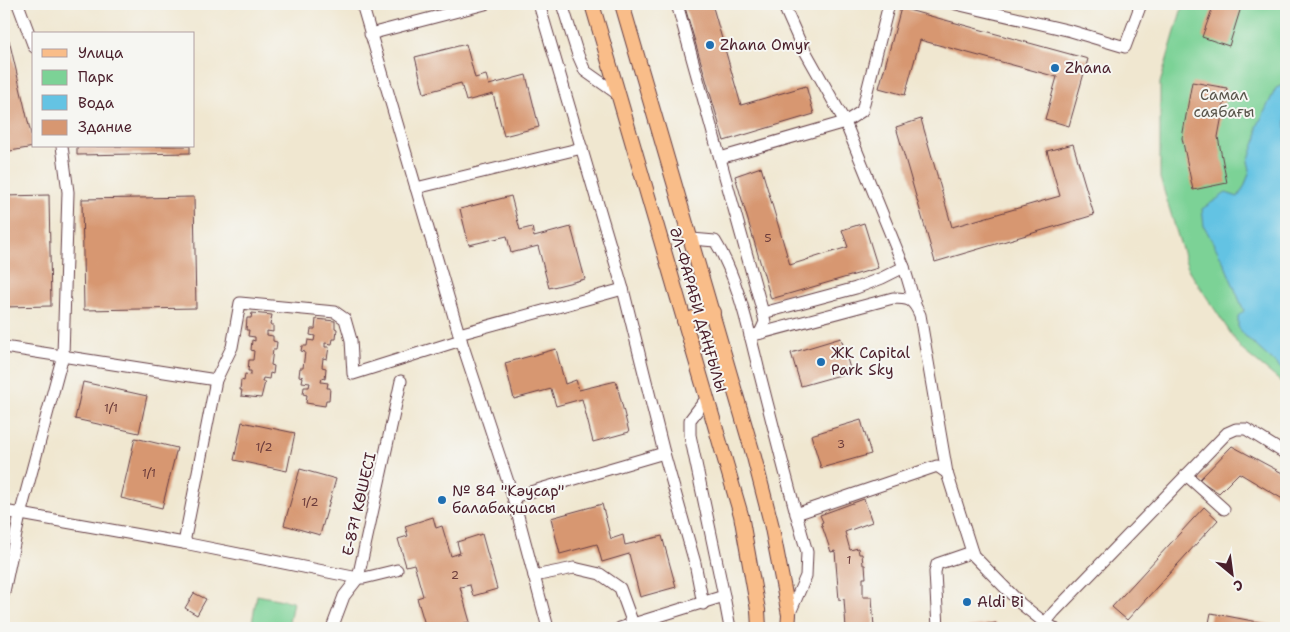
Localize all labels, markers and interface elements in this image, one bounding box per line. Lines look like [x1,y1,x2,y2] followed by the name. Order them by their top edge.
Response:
[32,32,195,148] legend
[720,35,810,55] place label: Zhana Omyr
[704,39,716,51] marker: Zhana Omyr
[78,43,124,63] text: Улица
[1065,58,1112,78] place label: Zhana
[1049,62,1061,74] marker: Zhana
[78,67,114,87] text: Парк
[1194,85,1254,122] park label: Самал саябағы
[78,93,115,113] text: Вода
[78,117,132,137] text: Здание
[665,225,731,395] street label: ӘЛ-ФАРАБИ ДАҢҒЫЛЫ
[764,230,772,246] house number: 5
[831,343,910,380] place label: ЖК Capital Park Sky
[815,356,827,368] marker: ЖК Capital Park Sky
[104,400,118,416] house number: 1/1
[837,436,845,452] house number: 3
[255,439,273,455] house number: 1/2
[337,450,381,558] street label: Е-871 КӨШЕСІ
[142,465,156,481] house number: 1/1
[452,481,564,518] place label: № 84 "Кәусар" балабақшасы
[301,494,319,510] house number: 1/2
[436,494,448,506] marker: № 84 "Кәусар" балабақшасы
[1208,550,1258,600] north arrow
[846,552,852,568] house number: 1
[451,567,459,583] house number: 2
[1230,575,1246,595] text: С
[977,592,1024,612] place label: Aldi Bi
[961,596,973,608] marker: Aldi Bi

